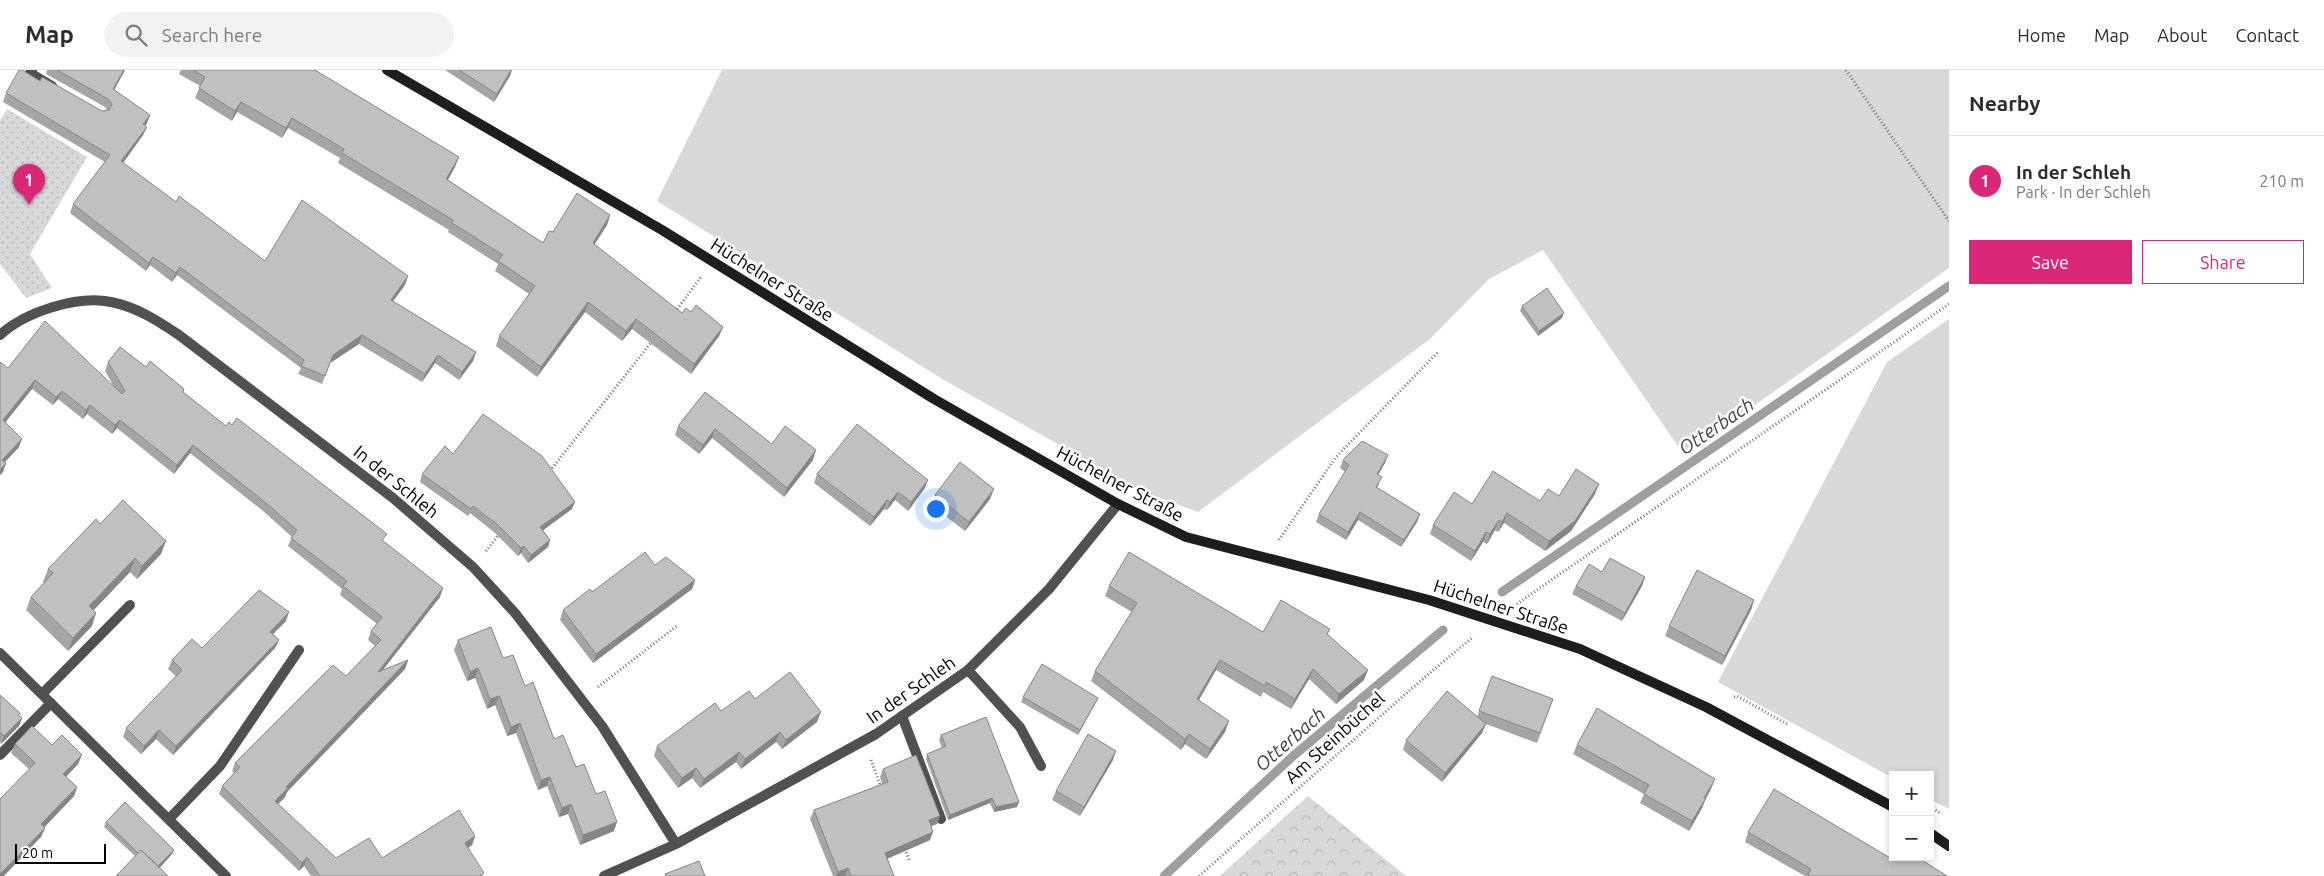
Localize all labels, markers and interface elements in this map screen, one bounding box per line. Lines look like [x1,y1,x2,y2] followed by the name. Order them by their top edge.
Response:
[104,12,454,57] search box
[25,21,74,48] text: Map
[122,21,150,49] icon: search
[162,24,262,46] text: Search here
[2017,25,2066,45] text: Home
[2094,25,2129,45] text: Map
[2157,25,2207,45] text: About
[2235,25,2299,45] text: Contact
[1969,91,2040,115] text: Nearby
[2016,161,2131,183] text: In der Schleh
[13,164,45,205] pin: 1
[1980,172,1990,190] text: 1
[2259,172,2304,190] text: 210 m
[2016,183,2151,201] text: Park · In der Schleh
[708,233,837,325] street label: Hüchelner Straße
[1969,240,2132,284] button: Save
[2142,240,2304,284] button: Share
[1674,393,1758,459] water label: Otterbach
[350,441,443,522] street label: In der Schleh
[1054,441,1187,525] street label: Hüchelner Straße
[923,496,949,522] your location
[1431,575,1571,637] street label: Hüchelner Straße
[862,651,959,727] street label: In der Schleh
[1281,687,1388,787] street label: Am Steinbüchel
[1250,702,1330,776] water label: Otterbach
[1889,771,1934,861] map controls
[1889,771,1934,816] button: +
[1889,816,1934,861] button: −
[15,841,106,864] scale bar
[22,845,53,861] text: 20 m

